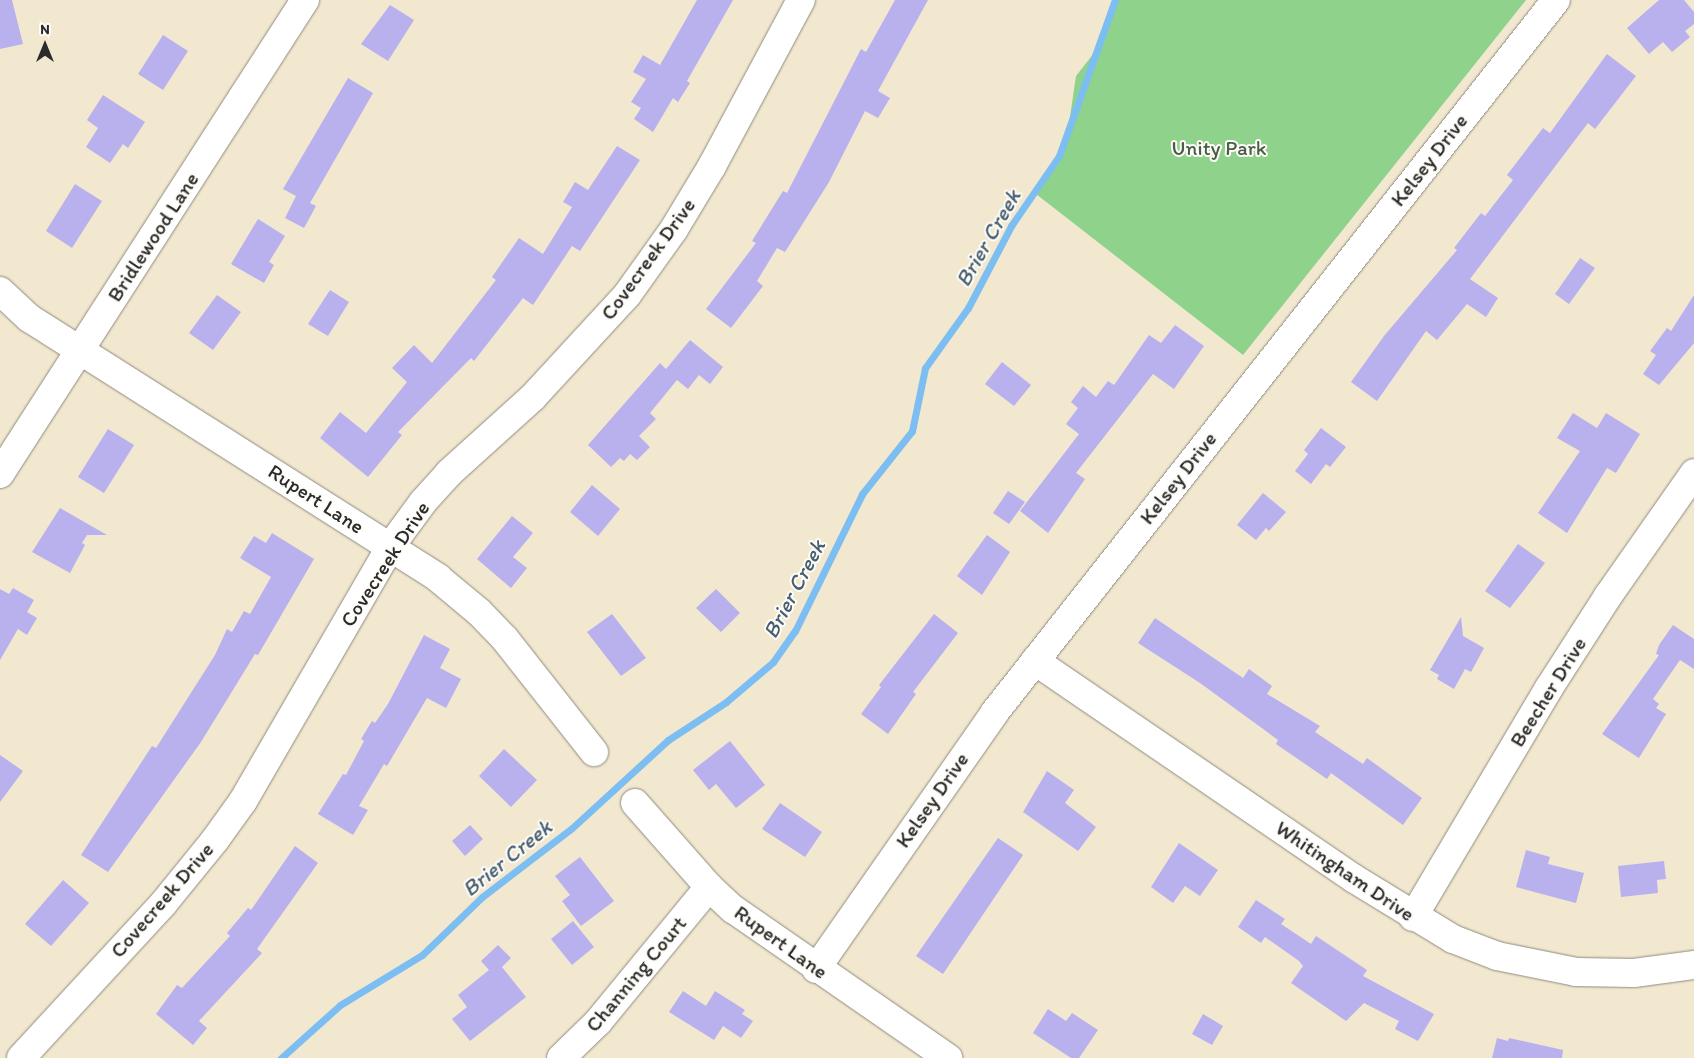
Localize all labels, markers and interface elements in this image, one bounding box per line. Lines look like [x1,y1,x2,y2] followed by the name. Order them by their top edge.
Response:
[20,20,70,70] north arrow
[40,21,50,38] text: N
[1385,109,1473,211] street label: Kelsey Drive
[1172,135,1266,161] park label: Unity Park
[102,167,204,307] street label: Bridlewood Lane
[950,185,1026,291] water label: Brier Creek
[595,193,701,325] street label: Covecreek Drive
[1134,427,1222,529] street label: Kelsey Drive
[263,459,369,539] street label: Rupert Lane
[335,496,435,632] street label: Covecreek Drive
[757,536,831,642] water label: Brier Creek
[1504,632,1592,752] street label: Beecher Drive
[890,747,974,853] street label: Kelsey Drive
[457,814,557,902] water label: Brier Creek
[1271,815,1419,927] street label: Whitingham Drive
[105,837,219,963] street label: Covecreek Drive
[729,900,833,984] street label: Rupert Lane
[580,911,692,1037] street label: Channing Court

